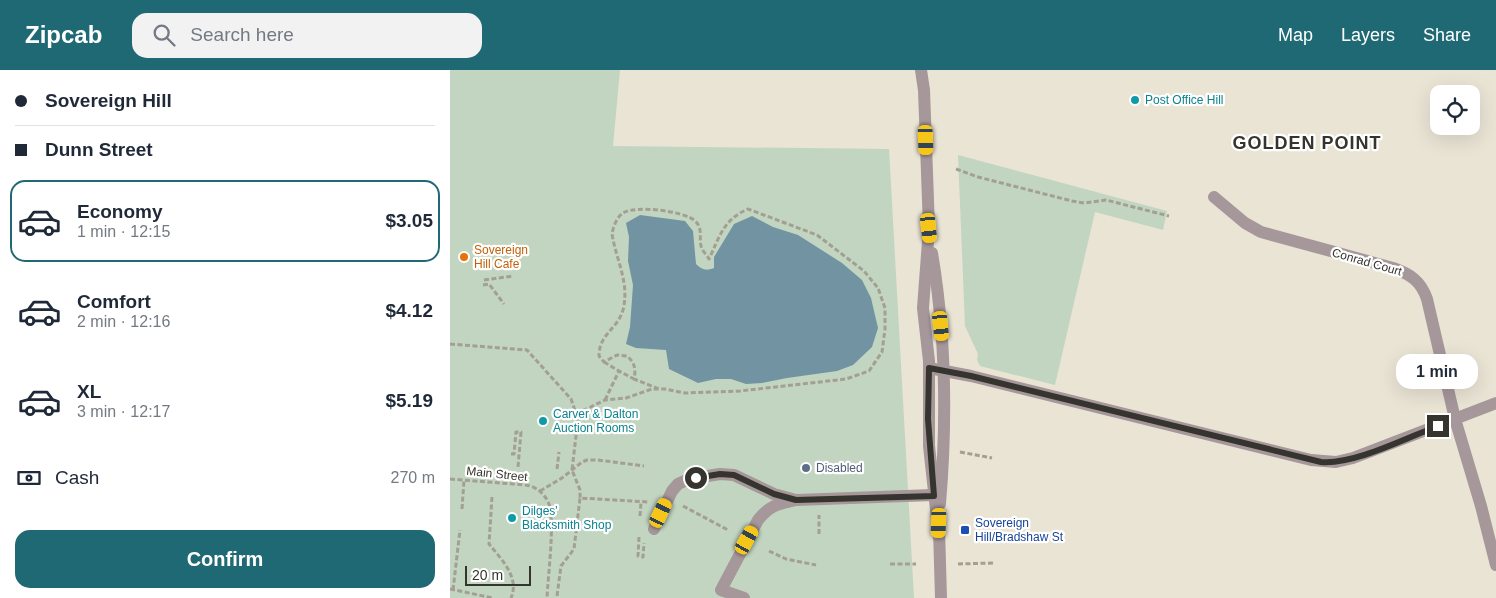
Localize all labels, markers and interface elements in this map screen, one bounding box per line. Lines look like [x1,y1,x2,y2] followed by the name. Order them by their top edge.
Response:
[132,13,482,58] search box
[25,21,102,48] text: Zipcab
[150,21,178,49] icon: search
[190,24,294,45] text: Search here
[1278,25,1313,45] text: Map
[1341,25,1395,45] text: Layers
[1423,25,1471,45] text: Share
[1430,85,1480,135] map controls
[1430,85,1480,135] button: locate
[45,90,172,111] text: Sovereign Hill
[1145,93,1223,107] place label: Post Office Hill
[1129,94,1141,106] marker: Post Office Hill
[917,125,934,155] car
[1232,133,1382,153] district label: GOLDEN POINT
[45,139,153,160] text: Dunn Street
[17,199,62,244] icon: car
[77,201,163,222] text: Economy
[385,210,433,231] text: $3.05
[919,212,938,244] car
[77,223,170,240] text: 1 min · 12:15
[474,243,528,271] place label: Sovereign Hill Cafe
[1330,245,1404,279] street label: Conrad Court
[458,251,470,263] marker: Sovereign Hill Cafe
[17,289,62,334] icon: car
[77,291,151,312] text: Comfort
[385,300,433,321] text: $4.12
[931,310,950,342] car
[77,313,170,330] text: 2 min · 12:16
[1397,354,1479,388] callout: 1 min
[1416,363,1458,380] text: 1 min
[17,379,62,424] icon: car
[77,381,101,402] text: XL
[385,390,433,411] text: $5.19
[77,403,170,420] text: 3 min · 12:17
[553,407,638,435] place label: Carver & Dalton Auction Rooms
[537,415,549,427] marker: Carver & Dalton Auction Rooms
[1427,415,1449,437] route end
[816,461,863,475] place label: Disabled
[800,462,812,474] marker: Disabled
[15,464,43,492] icon: cash
[466,464,529,484] street label: Main Street
[55,467,99,488] text: Cash
[685,467,707,489] route start
[391,469,435,486] text: 270 m
[647,496,674,530] car
[522,504,612,532] place label: Dilges' Blacksmith Shop
[930,508,947,538] car
[506,512,518,524] marker: Dilges' Blacksmith Shop
[975,516,1064,544] place label: Sovereign Hill/Bradshaw St
[733,523,760,557] car
[959,524,971,536] marker: Sovereign Hill/Bradshaw St
[15,530,435,588] button: Confirm
[465,563,531,586] scale bar
[472,567,503,583] text: 20 m

